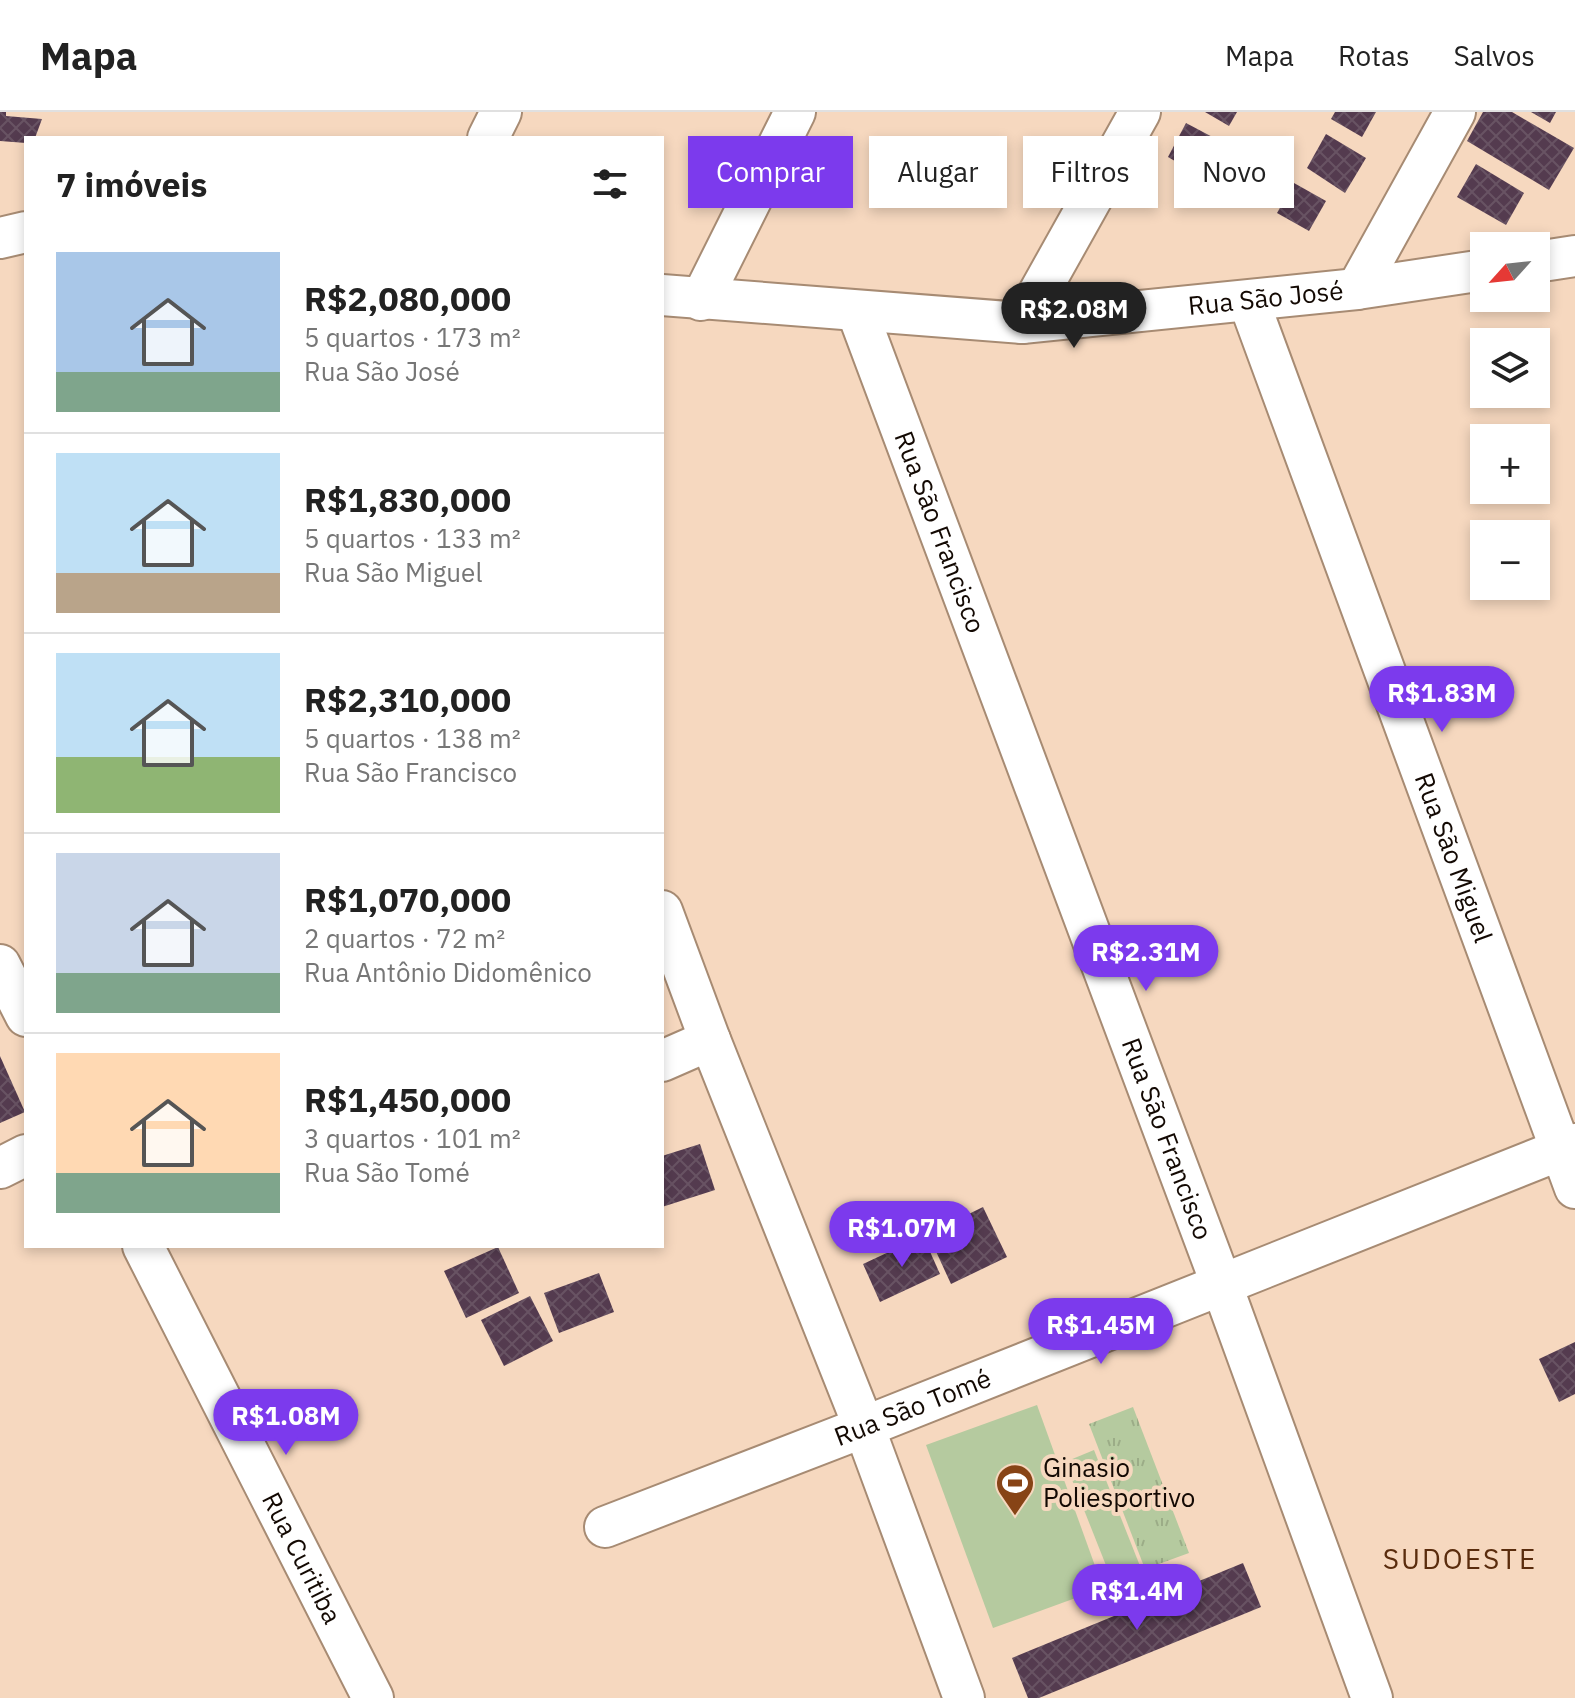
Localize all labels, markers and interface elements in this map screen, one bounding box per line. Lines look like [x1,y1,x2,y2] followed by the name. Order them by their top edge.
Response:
[40,31,137,80] text: Mapa
[1225,37,1294,74] text: Mapa
[1338,37,1410,74] text: Rotas
[1454,37,1535,74] text: Salvos
[688,136,853,208] chip: Comprar
[869,136,1007,208] chip: Alugar
[1023,136,1158,208] chip: Filtros
[1174,136,1294,208] chip: Novo
[56,162,207,206] text: 7 imóveis
[588,162,632,206] icon: filters
[1470,232,1550,312] north arrow
[1470,232,1550,600] map controls
[1186,272,1345,322] street label: Rua São José
[304,276,511,320] text: R$2,080,000
[1000,282,1148,350] pin: R$2.08M
[120,284,216,380] icon: home
[1019,291,1129,325] text: R$2.08M
[304,320,521,354] text: 5 quartos · 173 m²
[1470,328,1550,408] button: layers
[304,354,460,388] text: Rua São José
[1470,424,1550,504] button: +
[887,426,994,637] street label: Rua São Francisco
[304,477,511,521] text: R$1,830,000
[120,485,216,581] icon: home
[1470,520,1550,600] button: −
[304,521,521,555] text: 5 quartos · 133 m²
[304,555,482,589] text: Rua São Miguel
[1368,666,1516,734] pin: R$1.83M
[1387,675,1497,709] text: R$1.83M
[304,677,511,721] text: R$2,310,000
[120,685,216,781] icon: home
[304,721,521,755] text: 5 quartos · 138 m²
[304,755,517,789] text: Rua São Francisco
[1408,768,1501,947] street label: Rua São Miguel
[304,877,511,921] text: R$1,070,000
[120,885,216,981] icon: home
[304,921,505,955] text: 2 quartos · 72 m²
[1072,925,1220,993] pin: R$2.31M
[1091,934,1201,968] text: R$2.31M
[304,955,592,989] text: Rua Antônio Didomênico
[1115,1033,1221,1244] street label: Rua São Francisco
[304,1077,511,1121] text: R$1,450,000
[120,1085,216,1181] icon: home
[304,1121,521,1155] text: 3 quartos · 101 m²
[304,1155,470,1189] text: Rua São Tomé
[828,1201,976,1269] pin: R$1.07M
[847,1210,957,1244] text: R$1.07M
[1027,1298,1175,1366] pin: R$1.45M
[1046,1307,1156,1341] text: R$1.45M
[829,1360,996,1453] street label: Rua São Tomé
[212,1389,360,1457] pin: R$1.08M
[231,1398,341,1432] text: R$1.08M
[1043,1450,1195,1514] place label: Ginasio Poliesportivo
[994,1462,1036,1517] sports icon: Ginasio Poliesportivo
[255,1486,350,1629] street label: Rua Curitiba
[1383,1540,1537,1577] district label: SUDOESTE
[1072,1564,1202,1632] pin: R$1.4M
[1090,1573,1184,1607] text: R$1.4M

